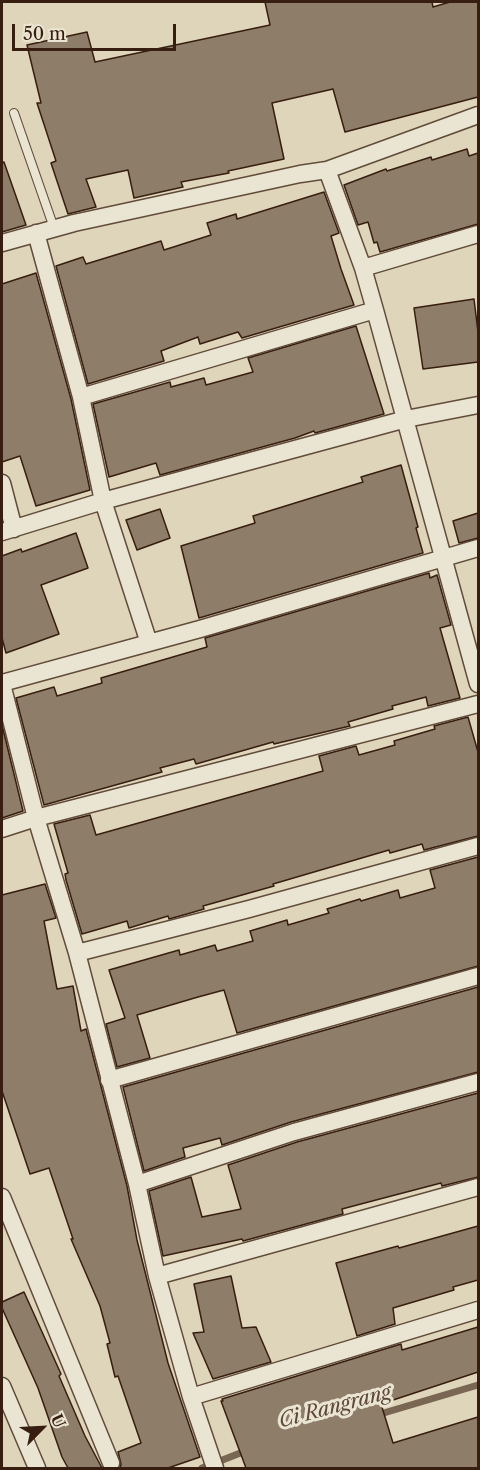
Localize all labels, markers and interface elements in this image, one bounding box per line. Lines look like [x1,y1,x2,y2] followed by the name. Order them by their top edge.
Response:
[15,12,178,50] scale bar
[23,23,66,45] text: 50 m
[276,1380,394,1434] water label: Ci Rangrang
[12,1398,72,1458] north arrow
[47,1411,70,1431] text: U

